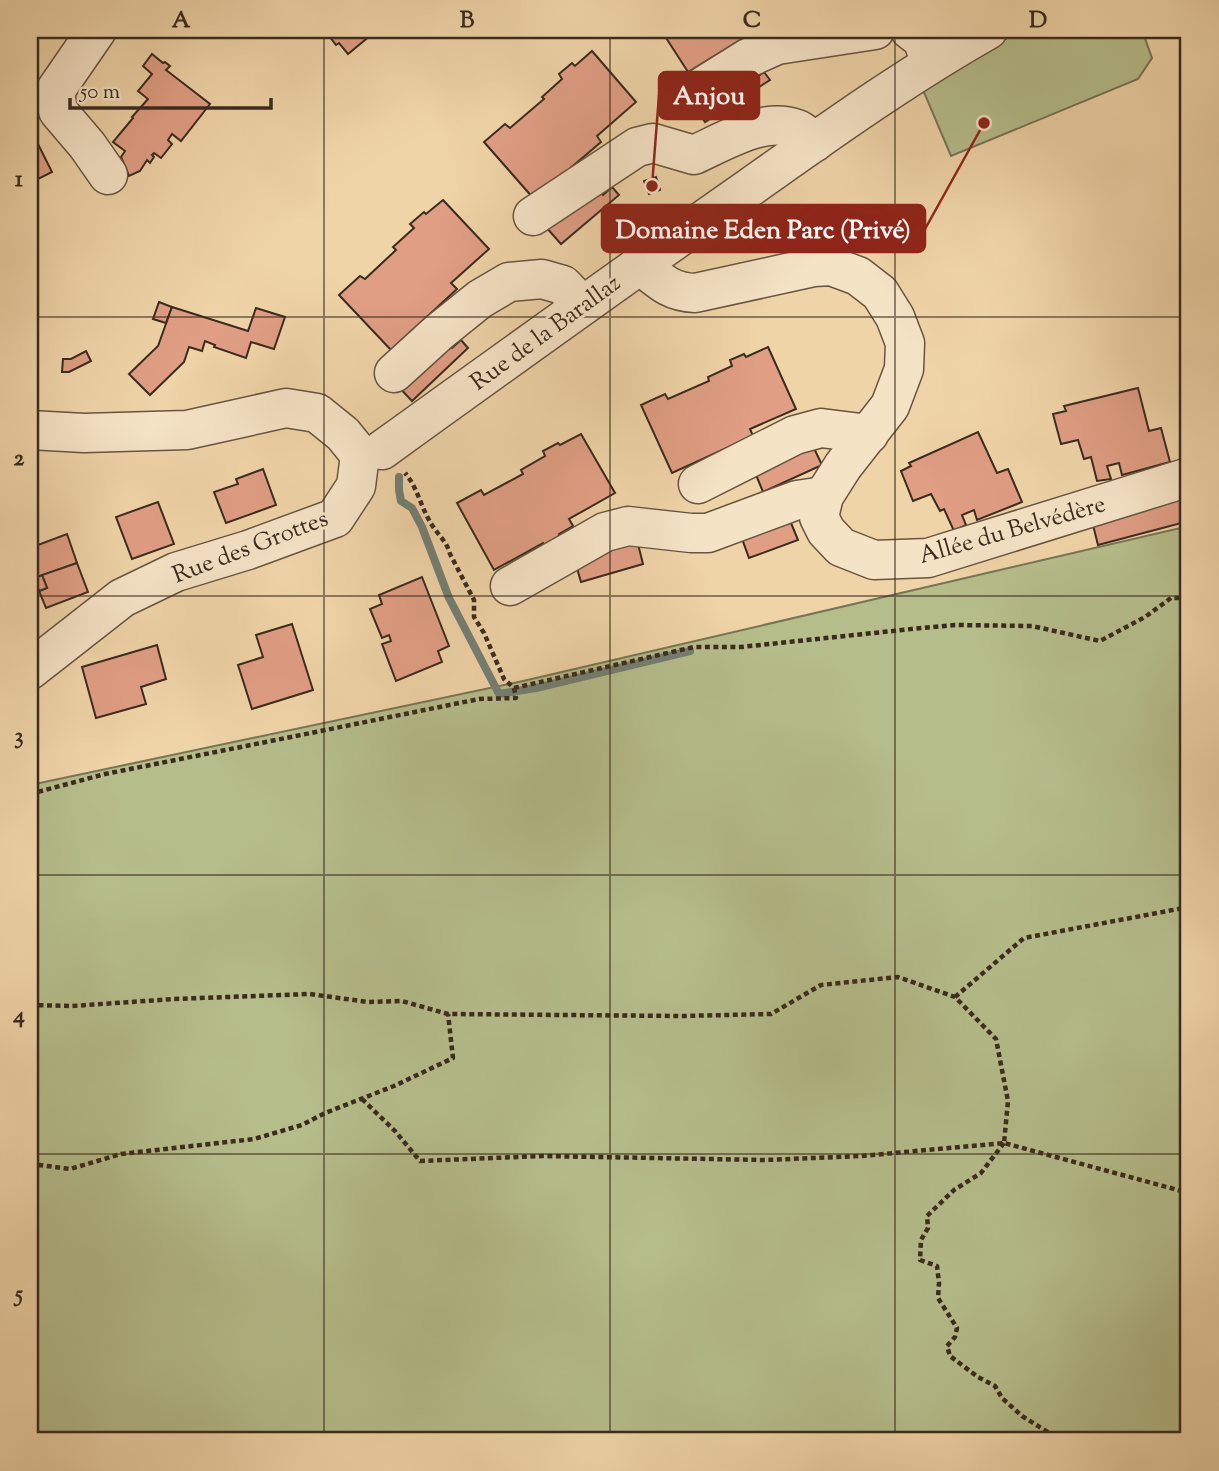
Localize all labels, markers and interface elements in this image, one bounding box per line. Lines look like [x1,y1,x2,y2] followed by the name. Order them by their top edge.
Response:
[172,5,191,38] text: A
[460,5,475,38] text: B
[743,5,761,38] text: C
[1029,5,1047,38] text: D
[70,66,271,110] scale bar
[659,72,759,119] callout: Anjou
[79,78,120,108] text: 50 m
[673,79,745,116] text: Anjou
[15,164,23,197] text: 1
[602,205,925,252] callout: Domaine Eden Parc (Privé)
[615,213,911,250] text: Domaine Eden Parc (Privé)
[464,267,628,400] street label: Rue de la Barallaz
[14,443,25,476] text: 2
[915,488,1110,574] street label: Allée du Belvédère
[168,503,334,593] street label: Rue des Grottes
[14,721,24,754] text: 3
[12,1000,25,1033] text: 4
[13,1279,23,1312] text: 5

